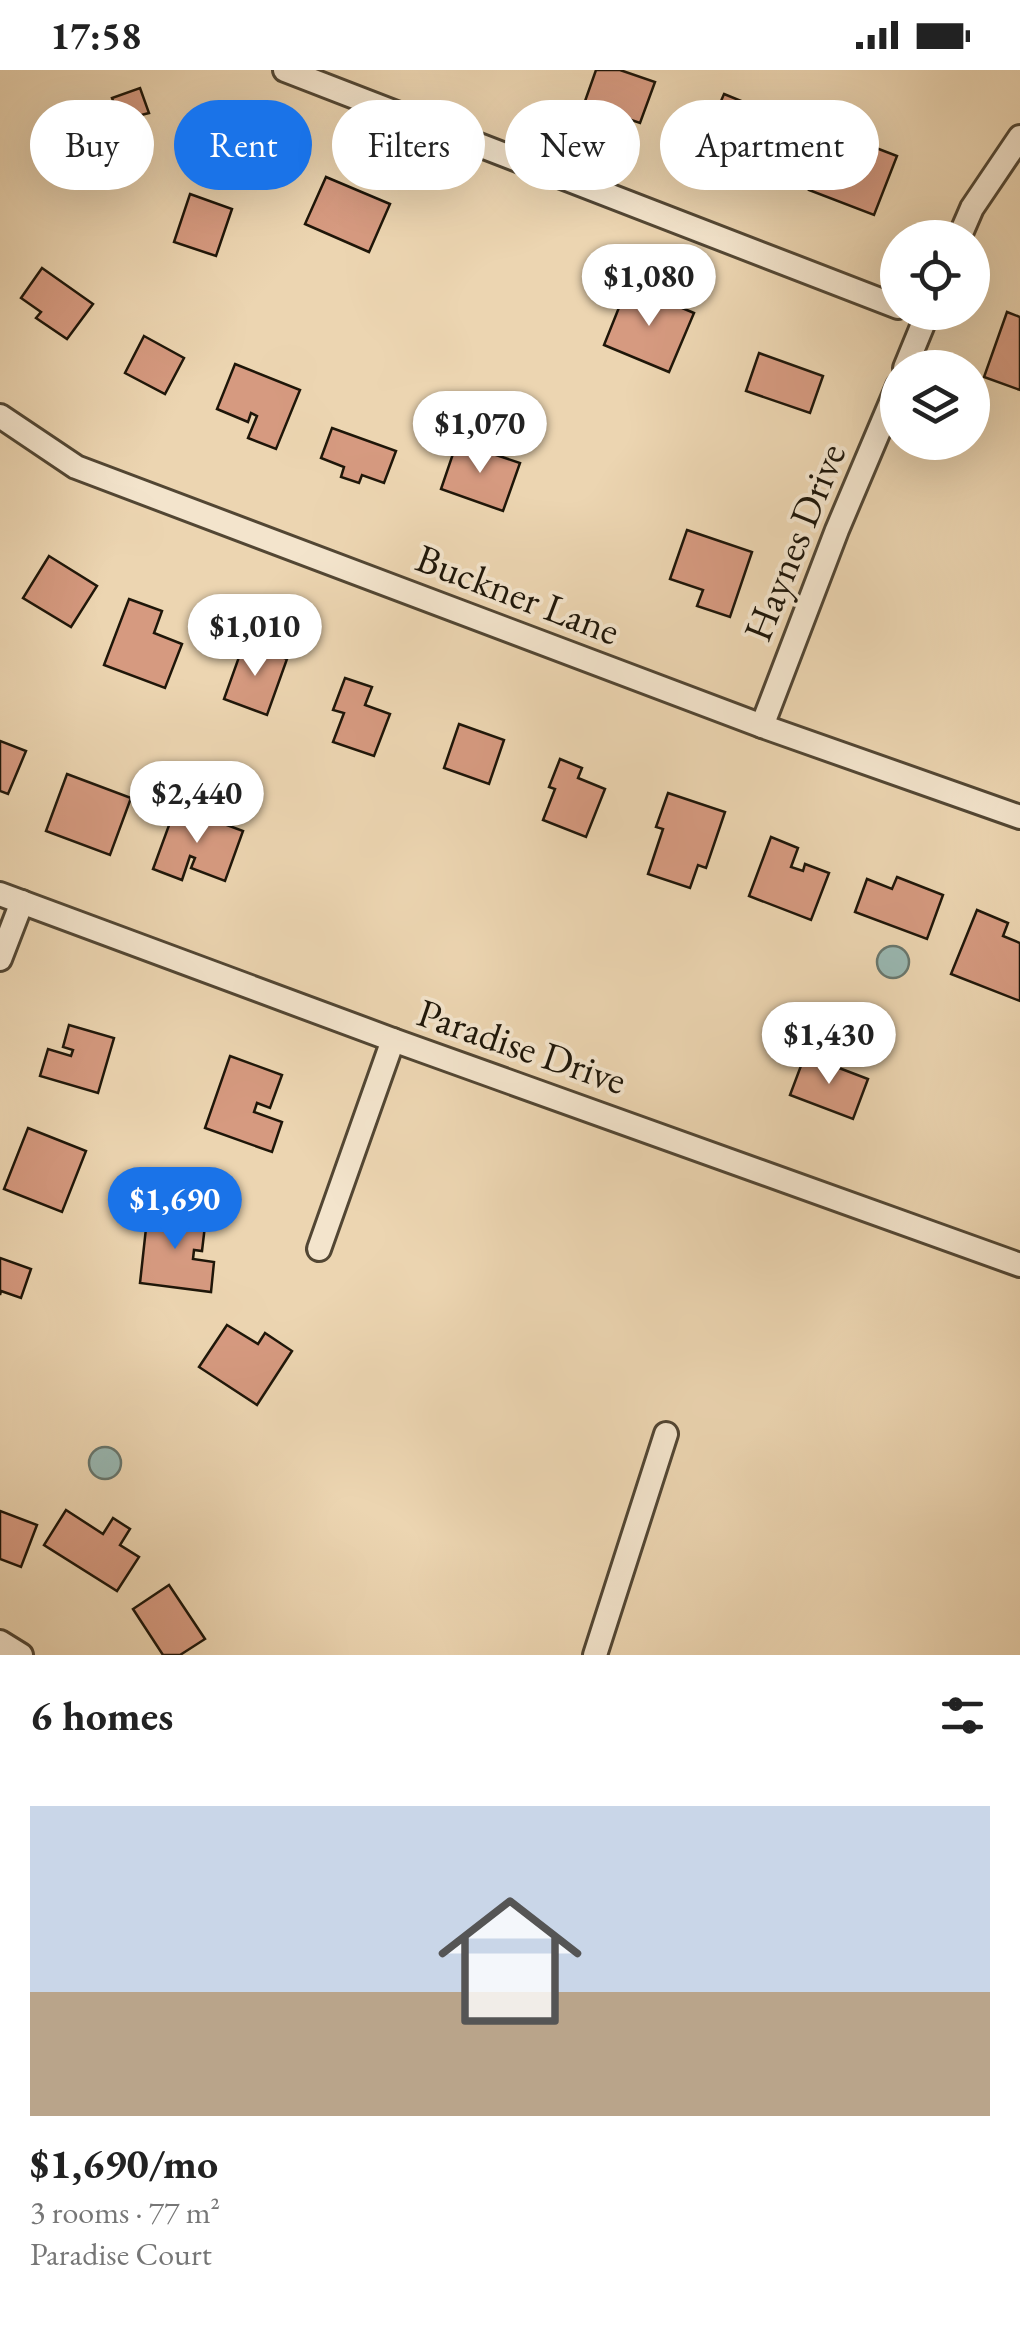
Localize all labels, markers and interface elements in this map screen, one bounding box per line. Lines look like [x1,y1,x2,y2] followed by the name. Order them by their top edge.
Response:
[50,11,141,60] text: 17:58
[30,100,154,190] chip: Buy
[174,100,312,190] chip: Rent
[332,100,485,190] chip: Filters
[505,100,640,190] chip: New
[660,100,879,190] chip: Apartment
[880,220,990,460] map controls
[880,220,990,330] button: locate
[568,244,730,329] pin: $1,080
[604,255,694,297] text: $1,080
[880,350,990,460] button: layers
[399,391,561,476] pin: $1,070
[435,402,525,444] text: $1,070
[731,436,857,648] street label: Haynes Drive
[409,531,627,657] street label: Buckner Lane
[174,594,336,679] pin: $1,010
[210,605,300,647] text: $1,010
[116,761,278,846] pin: $2,440
[152,772,242,814] text: $2,440
[411,986,633,1106] street label: Paradise Drive
[748,1002,910,1087] pin: $1,430
[784,1013,874,1055] text: $1,430
[94,1167,256,1252] pin: $1,690
[130,1178,220,1220] text: $1,690
[30,1688,173,1743] text: 6 homes
[935,1688,990,1743] icon: filters
[420,1871,600,2051] icon: home
[30,2136,218,2191] text: $1,690/mo
[30,2191,220,2233] text: 3 rooms · 77 m²
[30,2233,212,2275] text: Paradise Court

